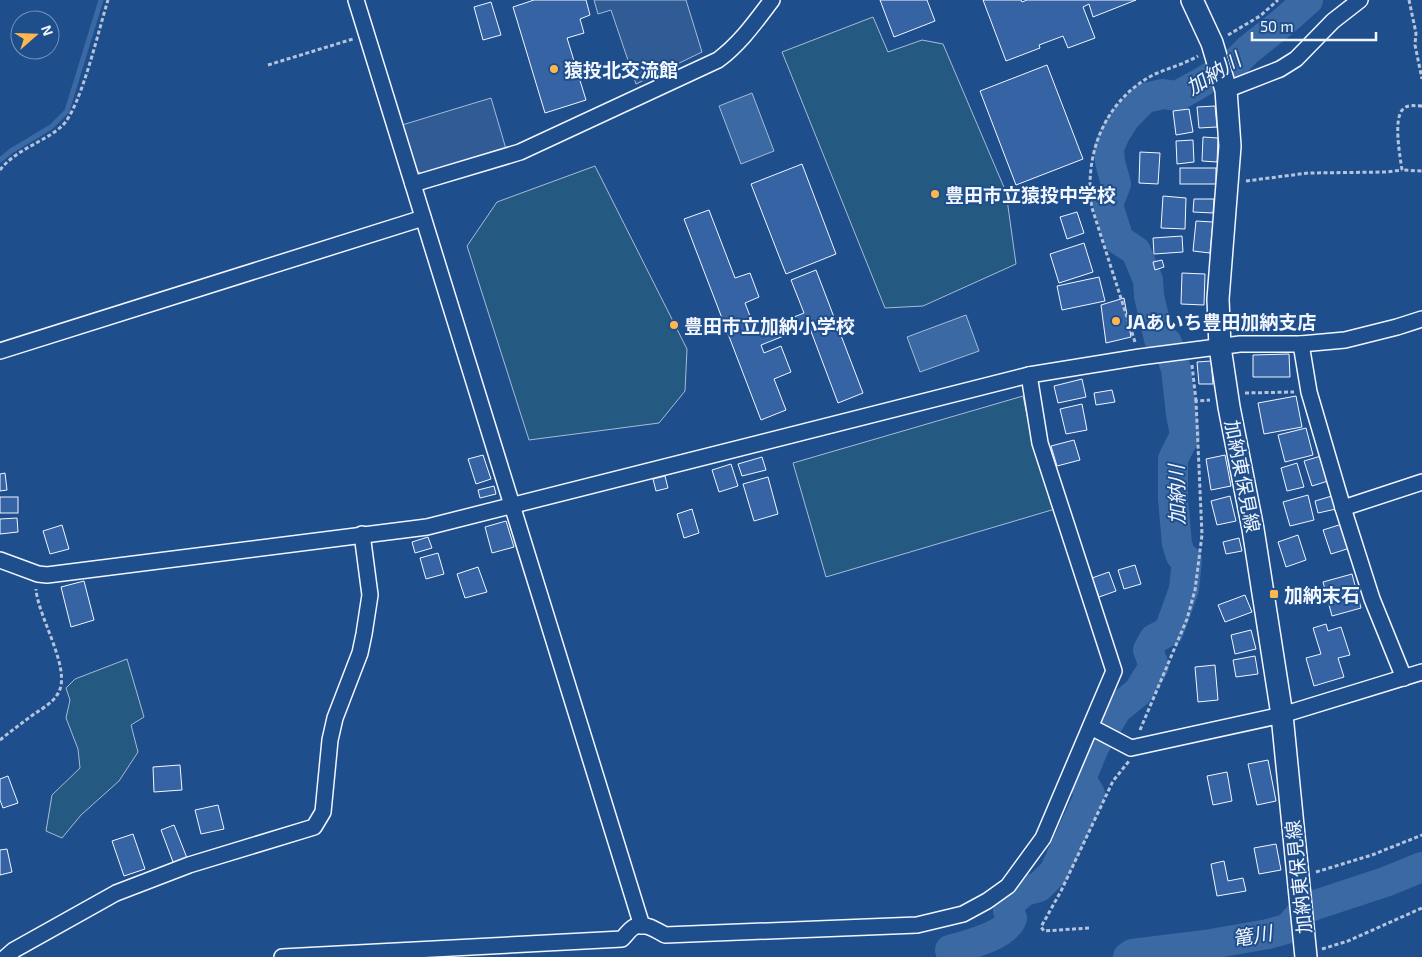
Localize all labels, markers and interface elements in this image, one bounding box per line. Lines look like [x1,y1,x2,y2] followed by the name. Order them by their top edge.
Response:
[10,10,60,60] north arrow
[1252,10,1376,42] scale bar
[1260,17,1294,35] text: 50 m
[38,23,57,38] text: N
[1181,46,1246,99] water label: 加納川
[564,58,678,81] place label: 猿投北交流館
[548,63,560,75] marker: 猿投北交流館
[945,183,1116,206] place label: 豊田市立猿投中学校
[929,188,941,200] marker: 豊田市立猿投中学校
[1126,310,1316,333] place label: JAあいち豊田加納支店
[684,314,855,337] place label: 豊田市立加納小学校
[1110,315,1122,327] marker: JAあいち豊田加納支店
[668,319,680,331] marker: 豊田市立加納小学校
[1221,418,1265,534] street label: 加納東保見線
[1163,463,1189,525] water label: 加納川
[1284,583,1360,606] place label: 加納末石
[1268,588,1280,600] marker: 加納末石
[1281,819,1315,935] street label: 加納東保見線
[1230,919,1276,950] water label: 篭川

